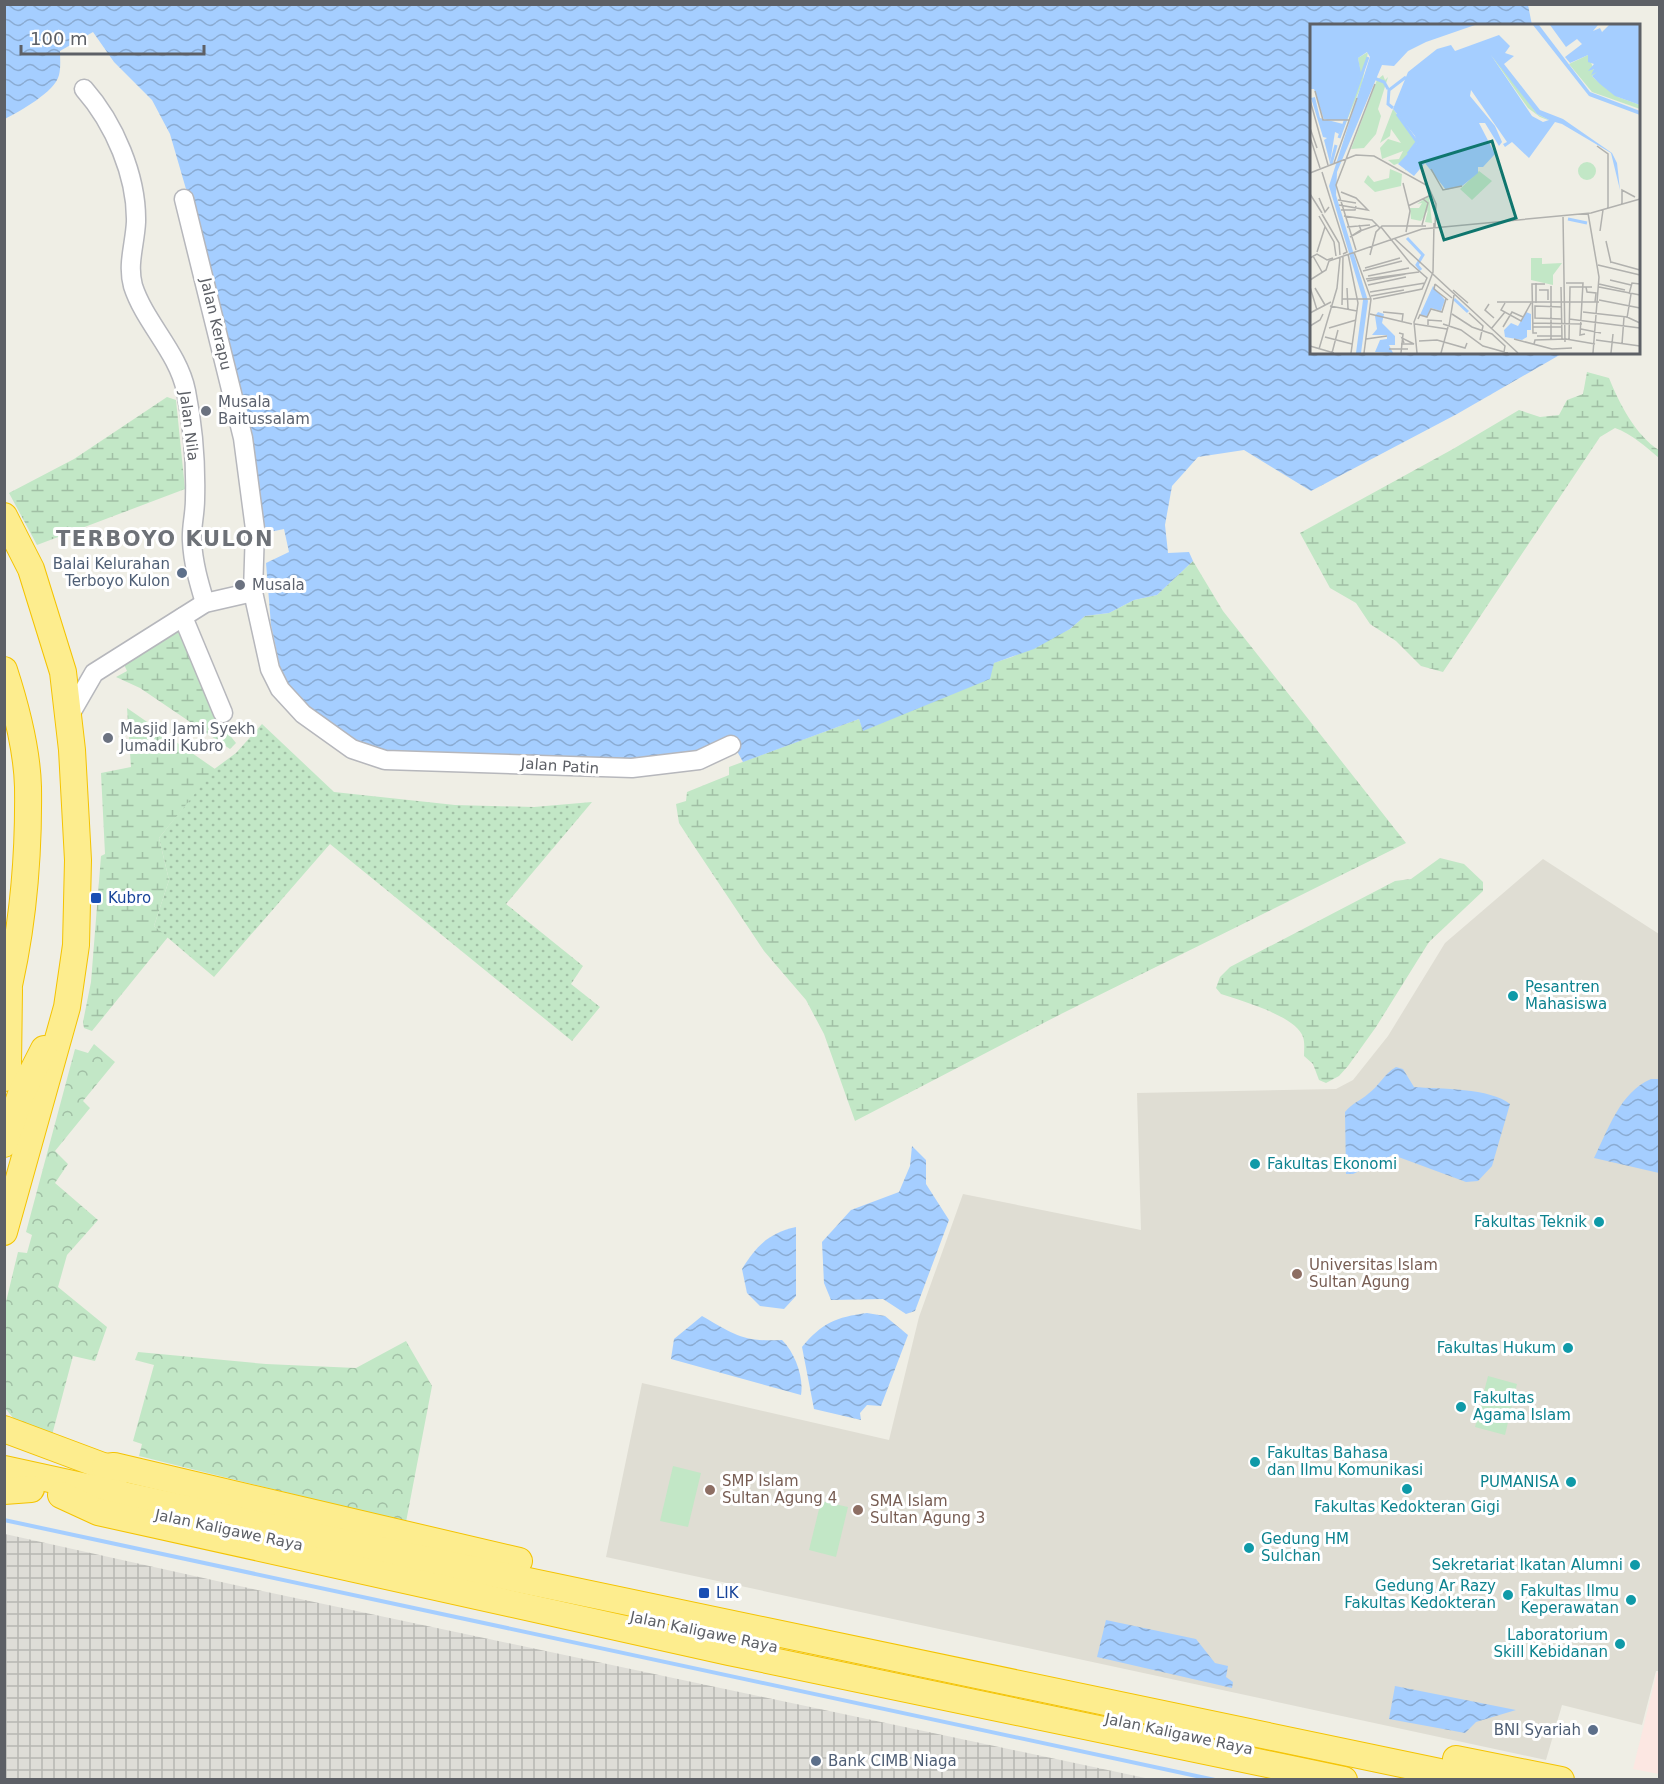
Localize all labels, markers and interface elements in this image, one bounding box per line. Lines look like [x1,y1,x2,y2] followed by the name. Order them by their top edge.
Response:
[21,18,204,56] scale bar
[1310,24,1640,354] inset map
[30,28,88,49] text: 100 m
[196,275,235,372] street label: Jalan Kerapu
[176,389,202,462] street label: Jalan Nila
[218,393,310,428] place label: Musala Baitussalam
[199,404,213,418] marker: Musala Baitussalam
[56,527,274,551] district label: TERBOYO KULON
[53,555,170,590] place label: Balai Kelurahan Terboyo Kulon
[175,566,189,580] marker: Balai Kelurahan Terboyo Kulon
[252,576,305,594] place label: Musala
[233,578,247,592] marker: Musala
[119,720,256,755] place label: Masjid Jami Syekh Jumadil Kubro
[101,731,115,745] marker: Masjid Jami Syekh Jumadil Kubro
[519,754,600,778] street label: Jalan Patin
[108,889,151,907] place label: Kubro
[89,891,103,905] marker: Kubro
[1525,978,1607,1013] place label: Pesantren Mahasiswa
[1506,989,1520,1003] marker: Pesantren Mahasiswa
[1267,1155,1397,1173] place label: Fakultas Ekonomi
[1248,1157,1262,1171] marker: Fakultas Ekonomi
[1474,1213,1587,1231] place label: Fakultas Teknik
[1592,1215,1606,1229] marker: Fakultas Teknik
[1309,1256,1438,1291] place label: Universitas Islam Sultan Agung
[1290,1267,1304,1281] marker: Universitas Islam Sultan Agung
[1437,1339,1556,1357] place label: Fakultas Hukum
[1561,1341,1575,1355] marker: Fakultas Hukum
[1473,1389,1571,1424] place label: Fakultas Agama Islam
[1454,1400,1468,1414] marker: Fakultas Agama Islam
[1267,1444,1423,1479] place label: Fakultas Bahasa dan Ilmu Komunikasi
[1248,1455,1262,1469] marker: Fakultas Bahasa dan Ilmu Komunikasi
[722,1472,837,1507] place label: SMP Islam Sultan Agung 4
[1480,1473,1560,1491] place label: PUMANISA
[1564,1475,1578,1489] marker: PUMANISA
[1400,1482,1414,1496] marker: Fakultas Kedokteran Gigi
[703,1483,717,1497] marker: SMP Islam Sultan Agung 4
[870,1492,985,1527] place label: SMA Islam Sultan Agung 3
[1314,1498,1500,1516] place label: Fakultas Kedokteran Gigi
[851,1503,865,1517] marker: SMA Islam Sultan Agung 3
[152,1505,305,1554] street label: Jalan Kaligawe Raya
[1261,1530,1349,1565] place label: Gedung HM Sulchan
[1242,1541,1256,1555] marker: Gedung HM Sulchan
[1432,1556,1623,1574] place label: Sekretariat Ikatan Alumni
[1628,1558,1642,1572] marker: Sekretariat Ikatan Alumni
[1344,1577,1496,1612] place label: Gedung Ar Razy Fakultas Kedokteran
[1520,1582,1619,1617] place label: Fakultas Ilmu Keperawatan
[716,1584,740,1602] place label: LIK
[697,1586,711,1600] marker: LIK
[1501,1588,1515,1602] marker: Gedung Ar Razy Fakultas Kedokteran
[1624,1593,1638,1607] marker: Fakultas Ilmu Keperawatan
[627,1607,780,1656] street label: Jalan Kaligawe Raya
[1494,1626,1608,1661] place label: Laboratorium Skill Kebidanan
[1613,1637,1627,1651] marker: Laboratorium Skill Kebidanan
[1102,1709,1255,1758] street label: Jalan Kaligawe Raya
[1494,1721,1581,1739] place label: BNI Syariah
[1586,1723,1600,1737] marker: BNI Syariah
[828,1752,957,1770] place label: Bank CIMB Niaga
[809,1754,823,1768] marker: Bank CIMB Niaga

